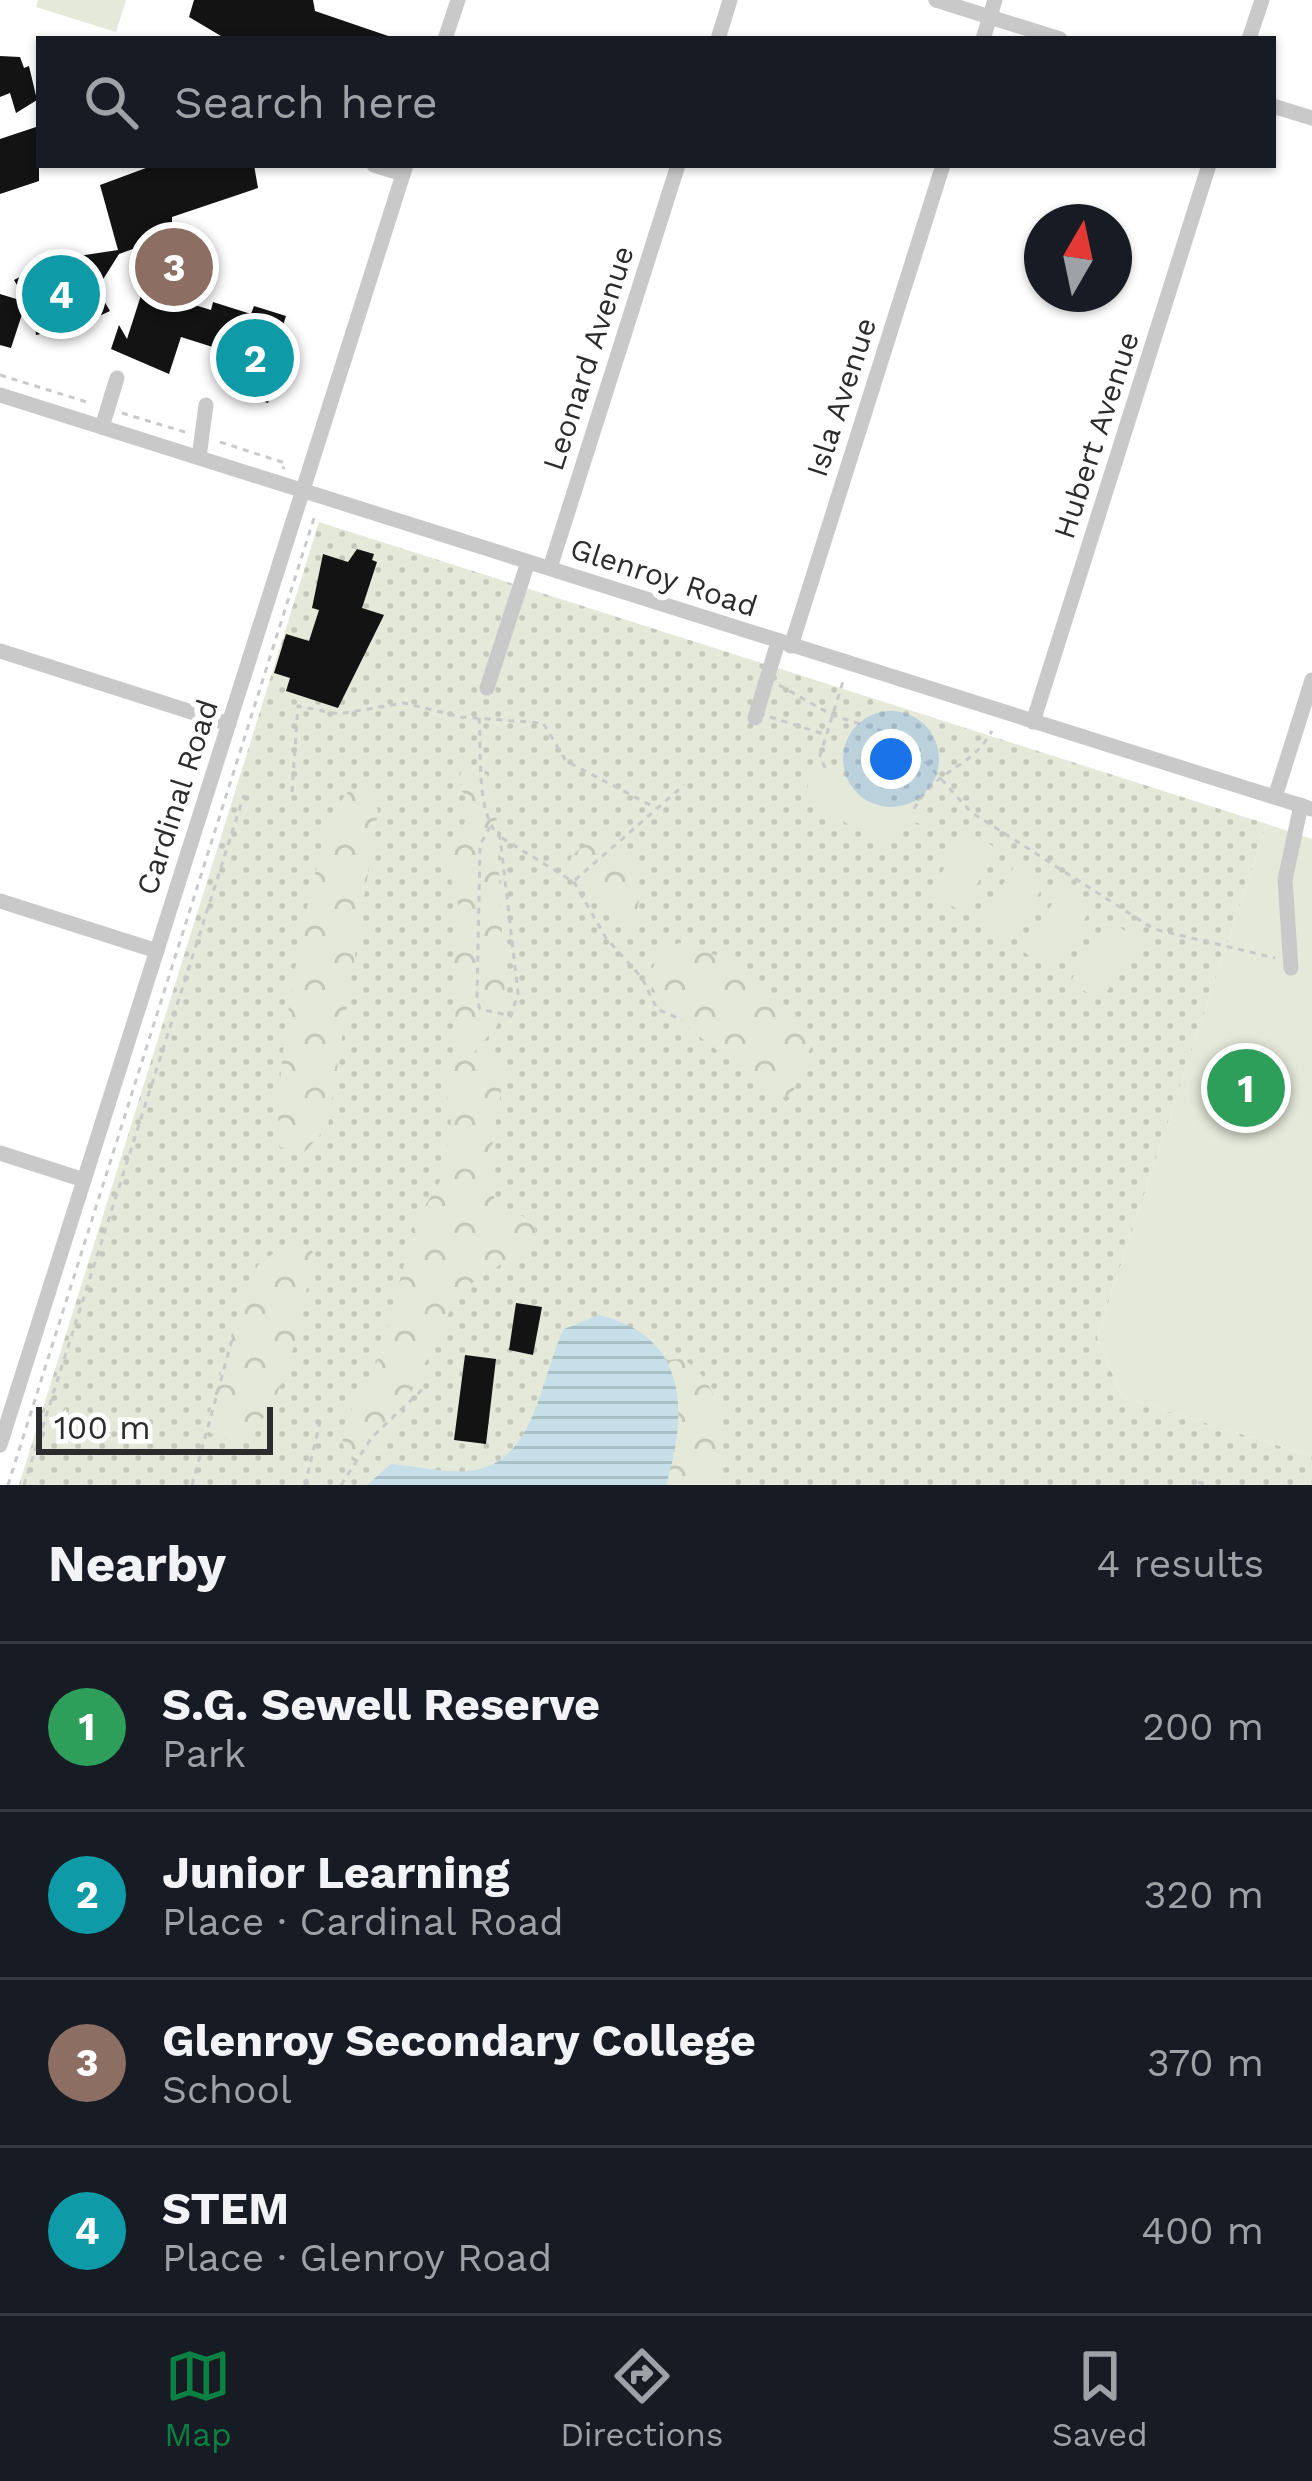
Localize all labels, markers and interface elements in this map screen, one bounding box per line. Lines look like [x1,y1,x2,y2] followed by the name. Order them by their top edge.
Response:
[36,36,1276,168] search box
[78,69,144,135] icon: search
[174,76,438,129] text: Search here
[1024,204,1132,312] north arrow
[135,222,213,312] pin: 3
[535,241,641,475] street label: Leonard Avenue
[22,249,100,339] pin: 4
[216,313,294,403] pin: 2
[799,313,883,481] street label: Isla Avenue
[1046,327,1146,543] street label: Hubert Avenue
[566,530,762,624] street label: Glenroy Road
[129,695,225,899] street label: Cardinal Road
[861,729,921,789] your location
[1207,1043,1285,1133] pin: 1
[36,1401,273,1454] scale bar
[54,1408,151,1447] text: 100 m
[48,1534,226,1593] text: Nearby
[1096,1541,1264,1586] text: 4 results
[162,1678,600,1731] text: S.G. Sewell Reserve
[79,1704,95,1749] text: 1
[1142,1704,1264,1749] text: 200 m
[162,1731,246,1776] text: Park
[162,1846,509,1899] text: Junior Learning
[75,1872,99,1917] text: 2
[1144,1872,1264,1917] text: 320 m
[162,1899,564,1944] text: Place · Cardinal Road
[162,2014,756,2067] text: Glenroy Secondary College
[75,2040,99,2085] text: 3
[1147,2040,1264,2085] text: 370 m
[162,2067,292,2112] text: School
[162,2182,289,2235] text: STEM
[74,2208,100,2253] text: 4
[1141,2208,1264,2253] text: 400 m
[162,2235,552,2280] text: Place · Glenroy Road
[164,2343,232,2454] tab: Map
[560,2343,723,2454] tab: Directions
[1052,2343,1148,2454] tab: Saved

